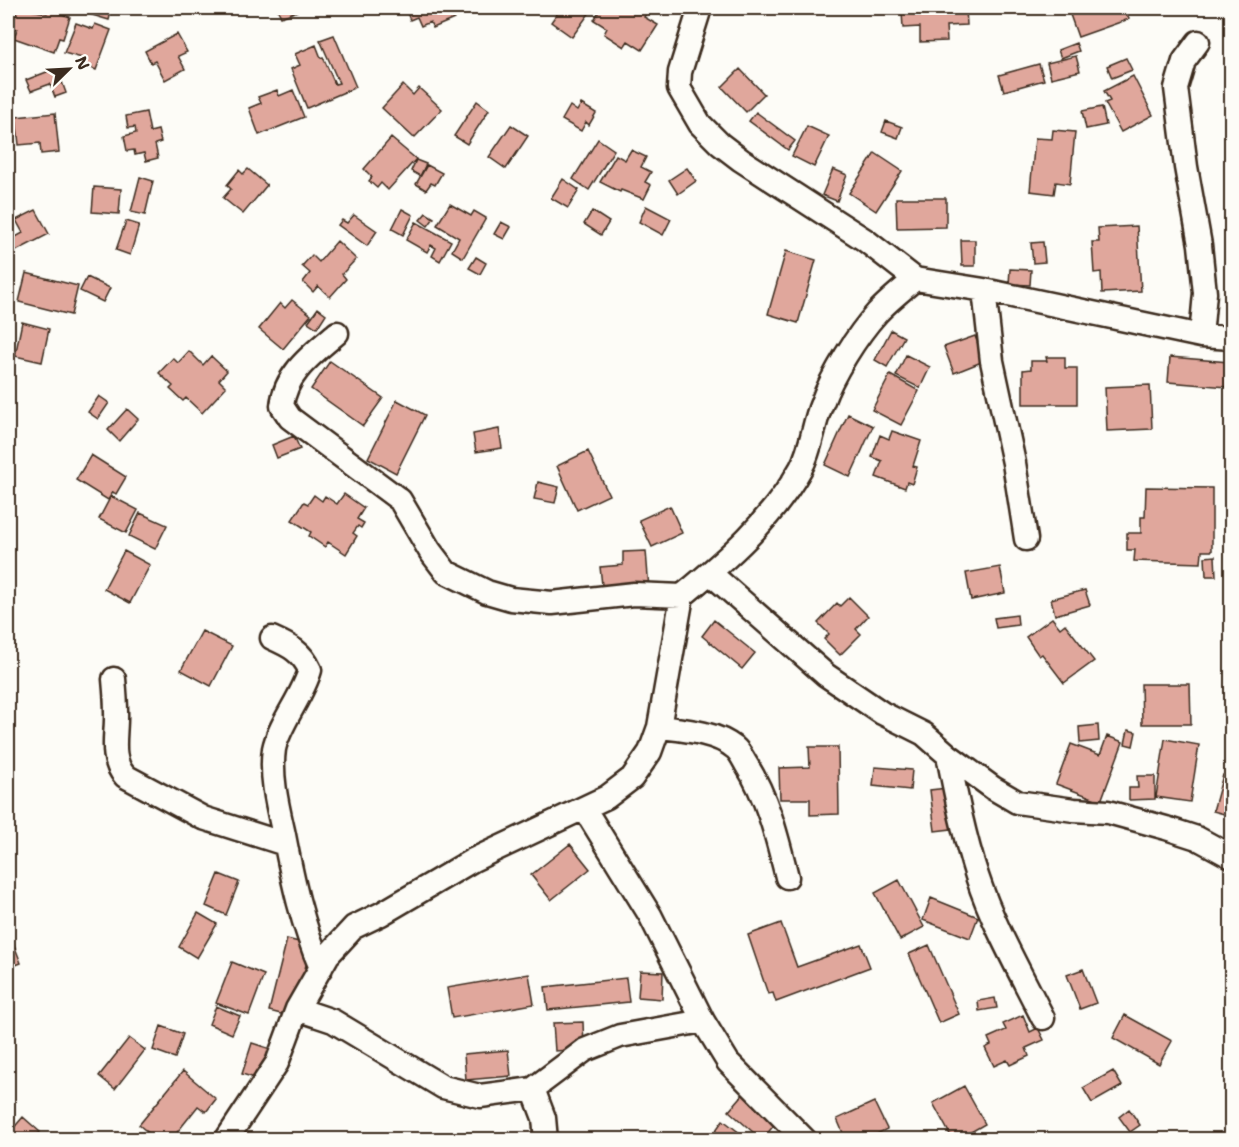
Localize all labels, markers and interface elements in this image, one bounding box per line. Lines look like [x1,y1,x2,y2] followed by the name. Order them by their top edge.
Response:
[39,39,99,99] north arrow
[70,53,94,73] text: N

